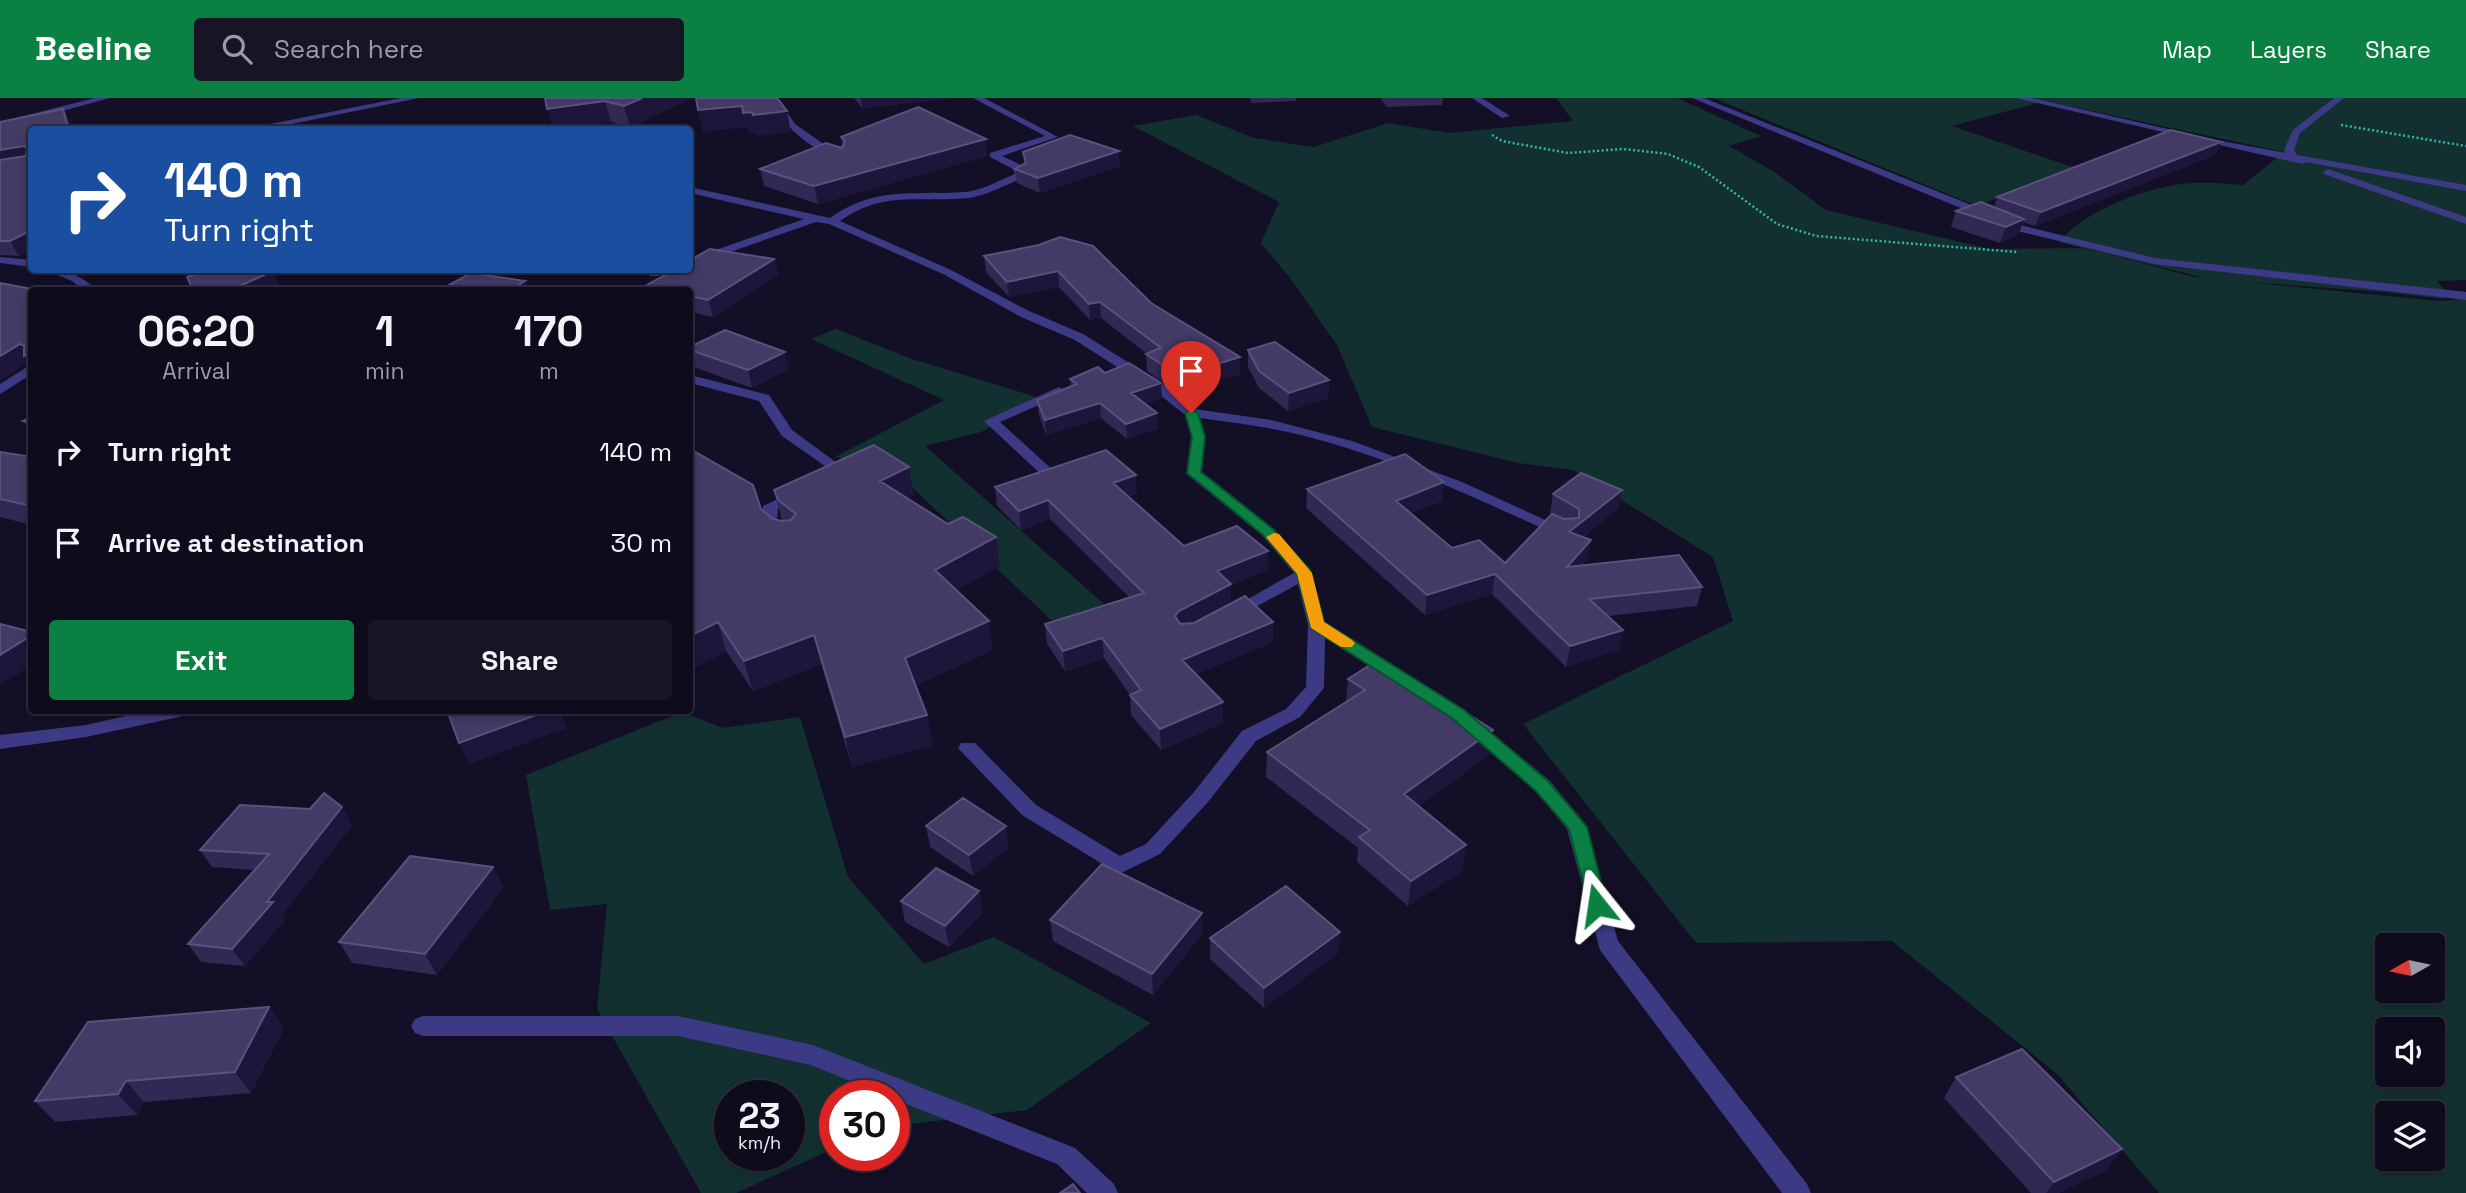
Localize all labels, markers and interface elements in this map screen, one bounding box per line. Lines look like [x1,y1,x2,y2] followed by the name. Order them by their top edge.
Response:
[194,18,684,81] search box
[35,28,152,70] text: Beeline
[218,30,256,68] icon: search
[274,32,424,66] text: Search here
[2162,34,2212,65] text: Map
[2250,34,2327,65] text: Layers
[2365,34,2431,65] text: Share
[164,149,303,211] text: 140 m
[49,154,140,245] icon: right
[164,210,314,250] text: Turn right
[138,305,255,358] text: 06:20
[375,305,394,358] text: 1
[514,305,583,358] text: 170
[1161,341,1221,413] pin
[1172,352,1210,390] icon: arrive
[162,356,231,386] text: Arrival
[365,356,405,386] text: min
[539,356,559,386] text: m
[49,433,87,471] icon: right
[108,435,232,469] text: Turn right
[599,435,672,469] text: 140 m
[49,524,87,562] icon: arrive
[108,526,365,560] text: Arrive at destination
[611,526,672,560] text: 30 m
[49,620,354,700] button: Exit
[368,620,672,700] button: Share
[1560,868,1634,942] position arrow
[2375,933,2445,1003] north arrow
[2375,933,2445,1171] map controls
[2375,1017,2445,1087] button: sound
[819,1080,910,1171] speed limit sign: 30
[738,1094,781,1138] text: 23
[2375,1101,2445,1171] button: layers
[738,1131,781,1154] text: km/h

